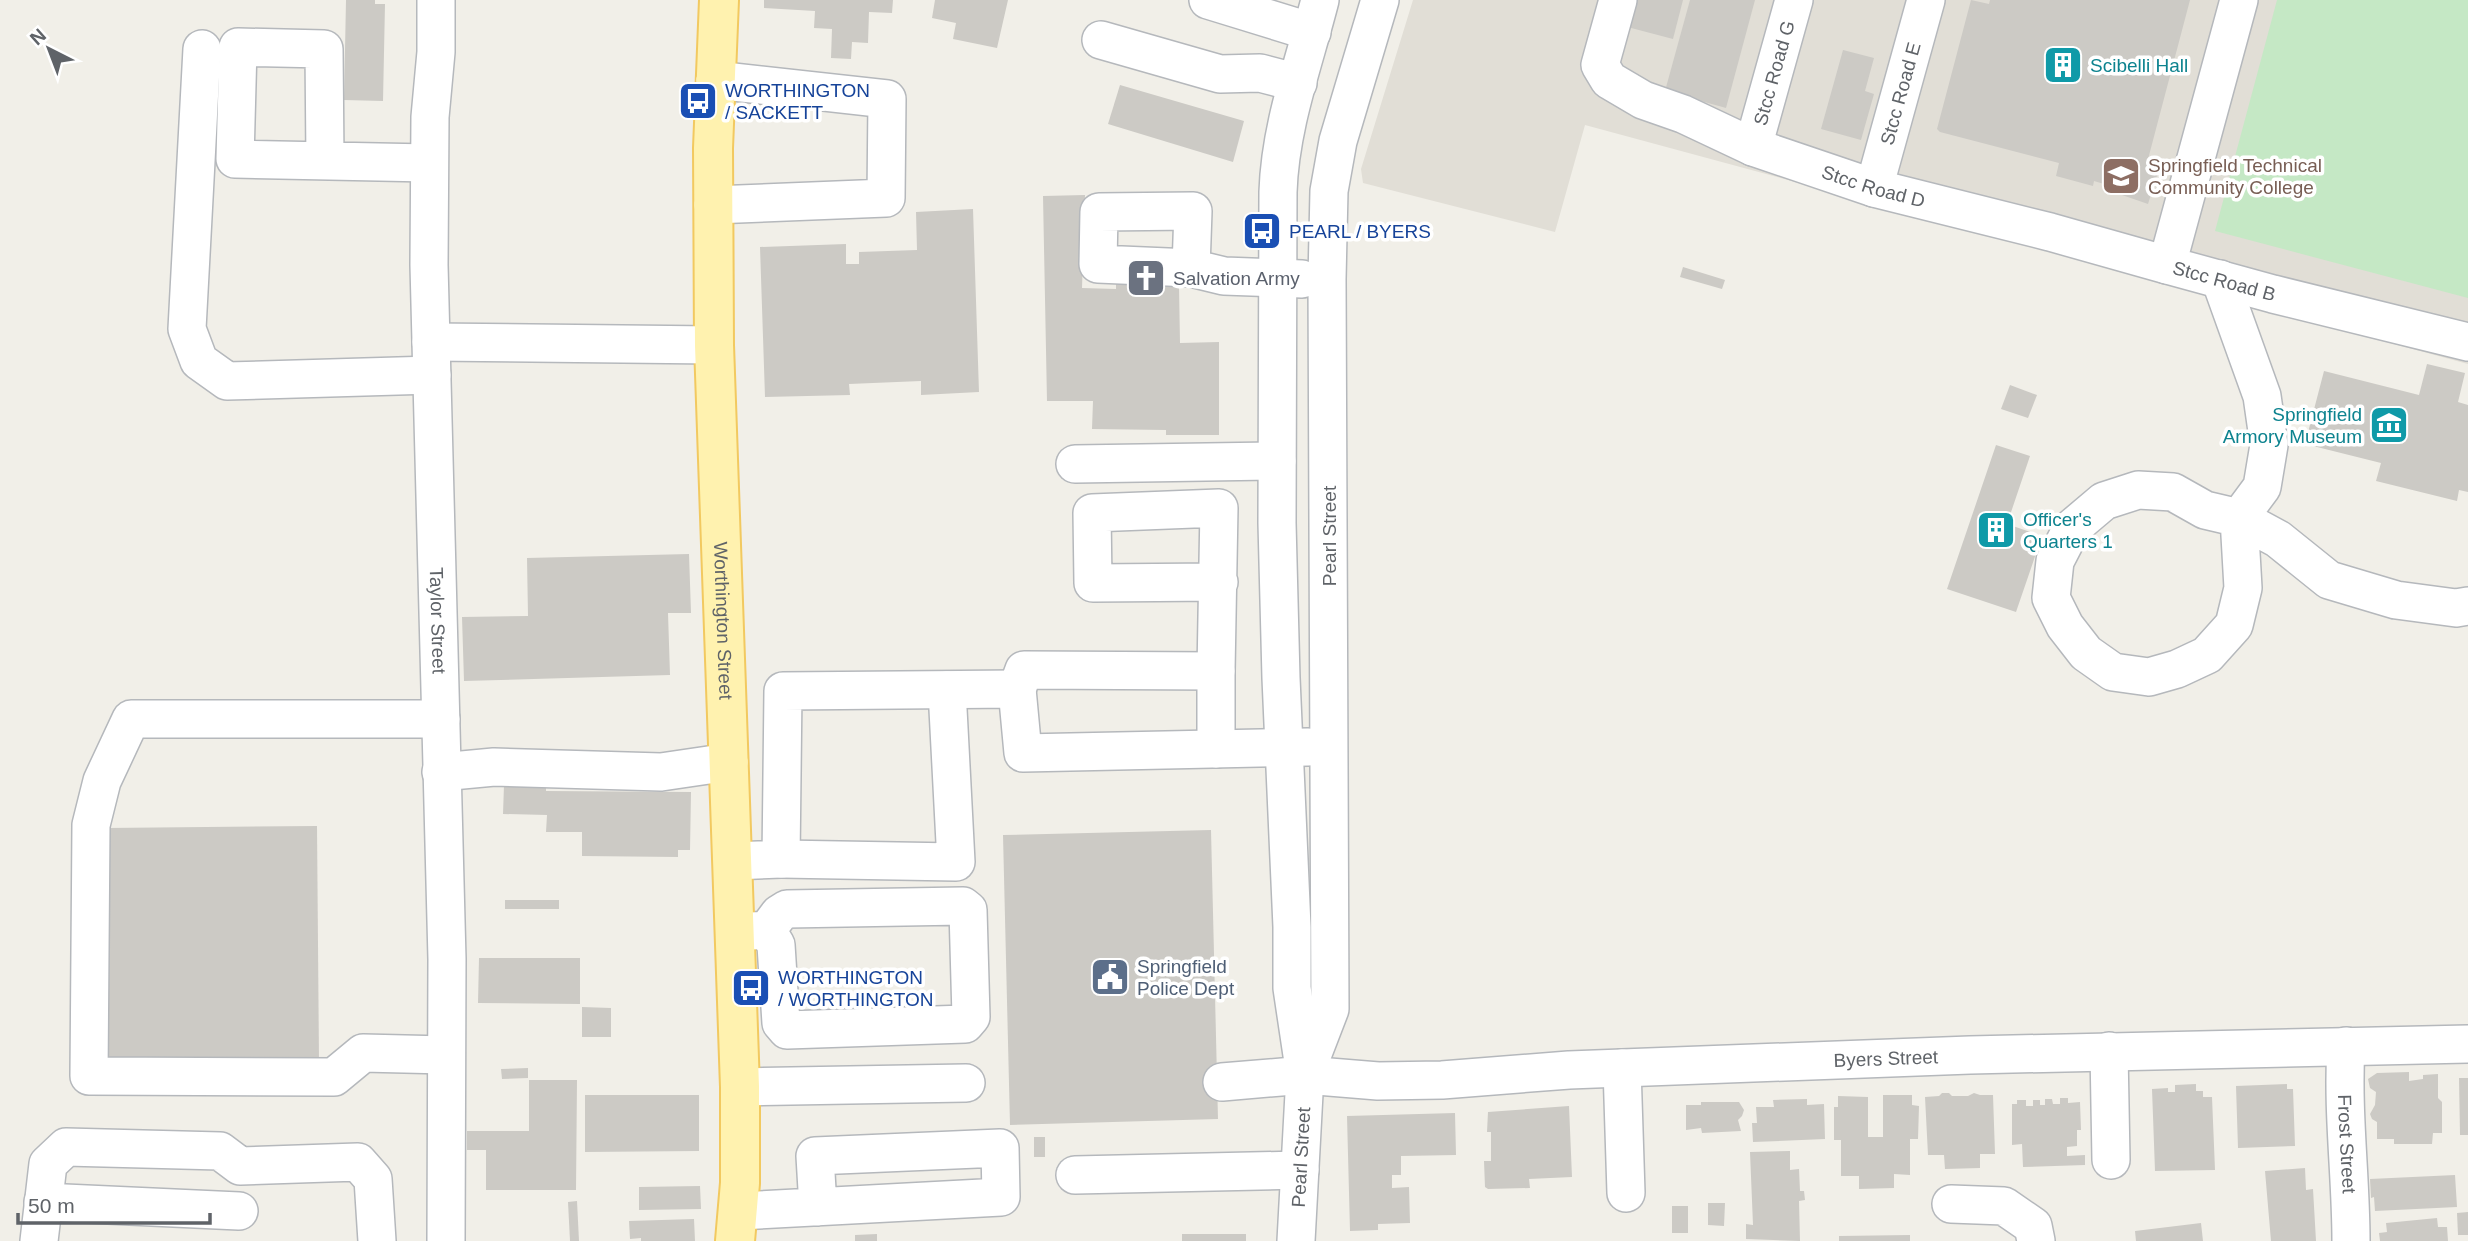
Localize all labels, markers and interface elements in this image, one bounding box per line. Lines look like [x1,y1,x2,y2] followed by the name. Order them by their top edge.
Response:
[14,14,84,84] north arrow
[1749,18,1798,128] street label: Stcc Road G
[26,24,50,49] text: N
[1876,40,1924,147] street label: Stcc Road E
[2042,44,2084,86] building icon: Scibelli Hall
[2090,55,2188,76] place label: Scibelli Hall
[677,80,719,122] bus stop icon: WORTHINGTON / SACKETT
[725,80,870,123] place label: WORTHINGTON / SACKETT
[2100,155,2142,197] school or university icon: Springfield Technical Community College
[2148,155,2322,198] place label: Springfield Technical Community College
[1819,161,1927,211] street label: Stcc Road D
[1241,210,1283,252] bus stop icon: PEARL / BYERS
[1289,221,1431,242] place label: PEARL / BYERS
[1125,257,1167,299] church icon: Salvation Army
[2171,257,2278,305] street label: Stcc Road B
[1173,268,1300,289] place label: Salvation Army
[2223,404,2362,447] place label: Springfield Armory Museum
[2368,404,2410,446] museum icon: Springfield Armory Museum
[1319,485,1340,586] street label: Pearl Street
[1975,509,2017,551] building icon: Officer's Quarters 1
[2023,509,2113,552] place label: Officer's Quarters 1
[710,541,737,701] street label: Worthington Street
[426,567,450,675] street label: Taylor Street
[1089,956,1131,998] public building icon: Springfield Police Dept
[1137,956,1235,999] place label: Springfield Police Dept
[730,967,772,1009] bus stop icon: WORTHINGTON / WORTHINGTON
[778,967,934,1010] place label: WORTHINGTON / WORTHINGTON
[1833,1046,1939,1071] street label: Byers Street
[2335,1094,2360,1195] street label: Frost Street
[1287,1106,1314,1208] street label: Pearl Street
[18,1182,210,1226] scale bar
[28,1194,75,1217] text: 50 m

